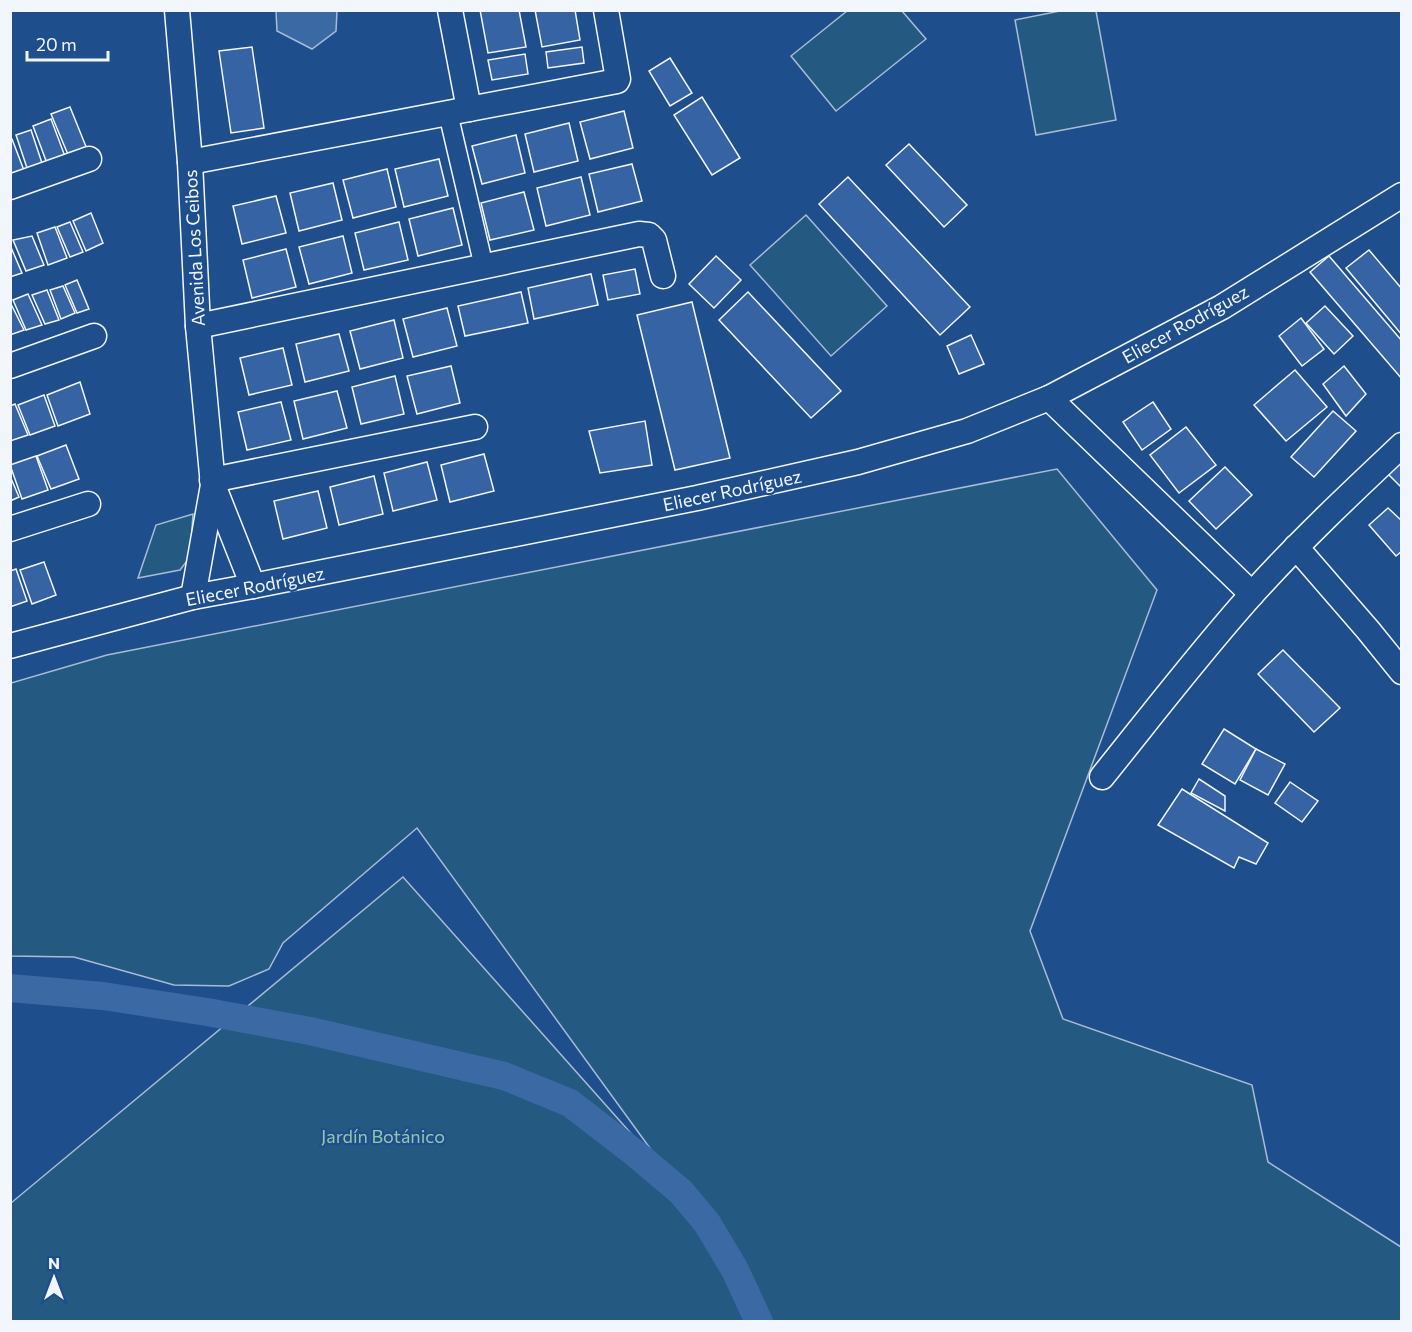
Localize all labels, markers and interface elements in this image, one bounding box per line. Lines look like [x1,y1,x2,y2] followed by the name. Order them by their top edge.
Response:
[27,24,108,62] scale bar
[36,33,77,55] text: 20 m
[179,169,209,327] street label: Avenida Los Ceibos
[1118,280,1252,368] street label: Eliecer Rodríguez
[661,465,803,515] street label: Eliecer Rodríguez
[184,562,326,610] street label: Eliecer Rodríguez
[321,1125,445,1147] park label: Jardín Botánico
[24,1248,84,1308] north arrow
[48,1253,60,1272] text: N

